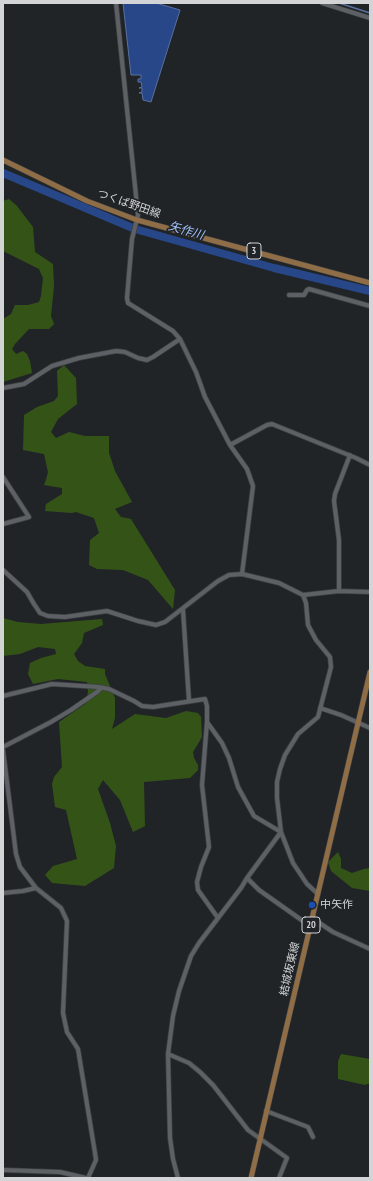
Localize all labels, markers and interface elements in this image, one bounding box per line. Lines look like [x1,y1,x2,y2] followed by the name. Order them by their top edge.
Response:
[96,187,162,221] street label: つくば野田線
[167,219,205,243] water label: 矢作川
[247,243,261,259] road number: 3
[320,898,353,912] place label: 中矢作
[307,900,317,910] marker: 中矢作
[302,917,320,933] road number: 20
[277,941,303,997] street label: 結城坂東線

